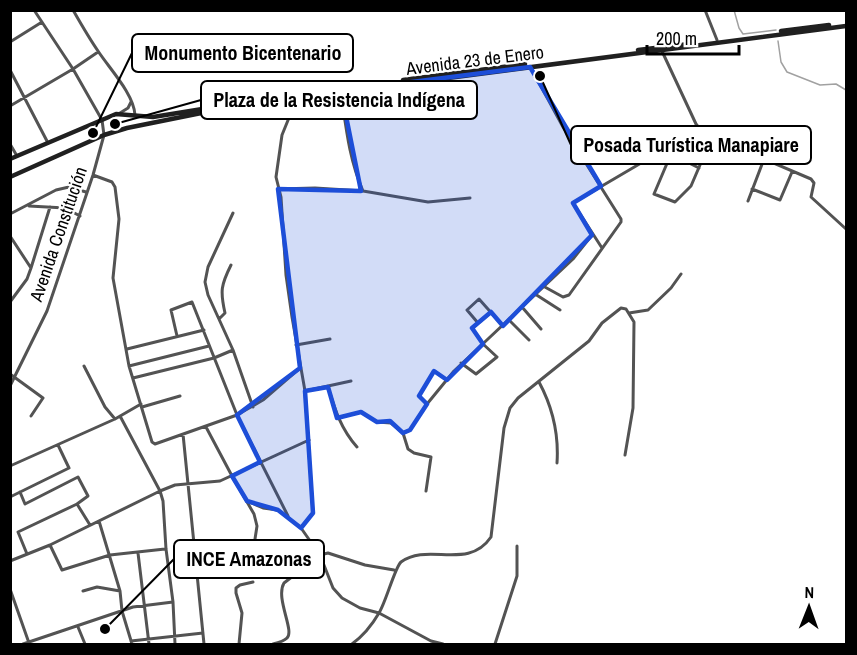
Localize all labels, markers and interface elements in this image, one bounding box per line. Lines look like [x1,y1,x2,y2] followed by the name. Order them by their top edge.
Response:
[647,18,738,56] scale bar
[656,26,697,51] text: 200 m
[132,34,353,72] callout: Monumento Bicentenario
[145,39,341,66] text: Monumento Bicentenario
[404,39,545,81] street label: Avenida 23 de Enero
[201,81,477,119] callout: Plaza de la Resistencia Indígena
[213,86,465,113] text: Plaza de la Resistencia Indígena
[571,126,811,164] callout: Posada Turística Manapiare
[583,131,799,158] text: Posada Turística Manapiare
[23,163,93,306] street label: Avenida Constitución
[174,540,324,578] callout: INCE Amazonas
[186,545,312,572] text: INCE Amazonas
[779,577,839,637] north arrow
[804,581,814,603] text: N

